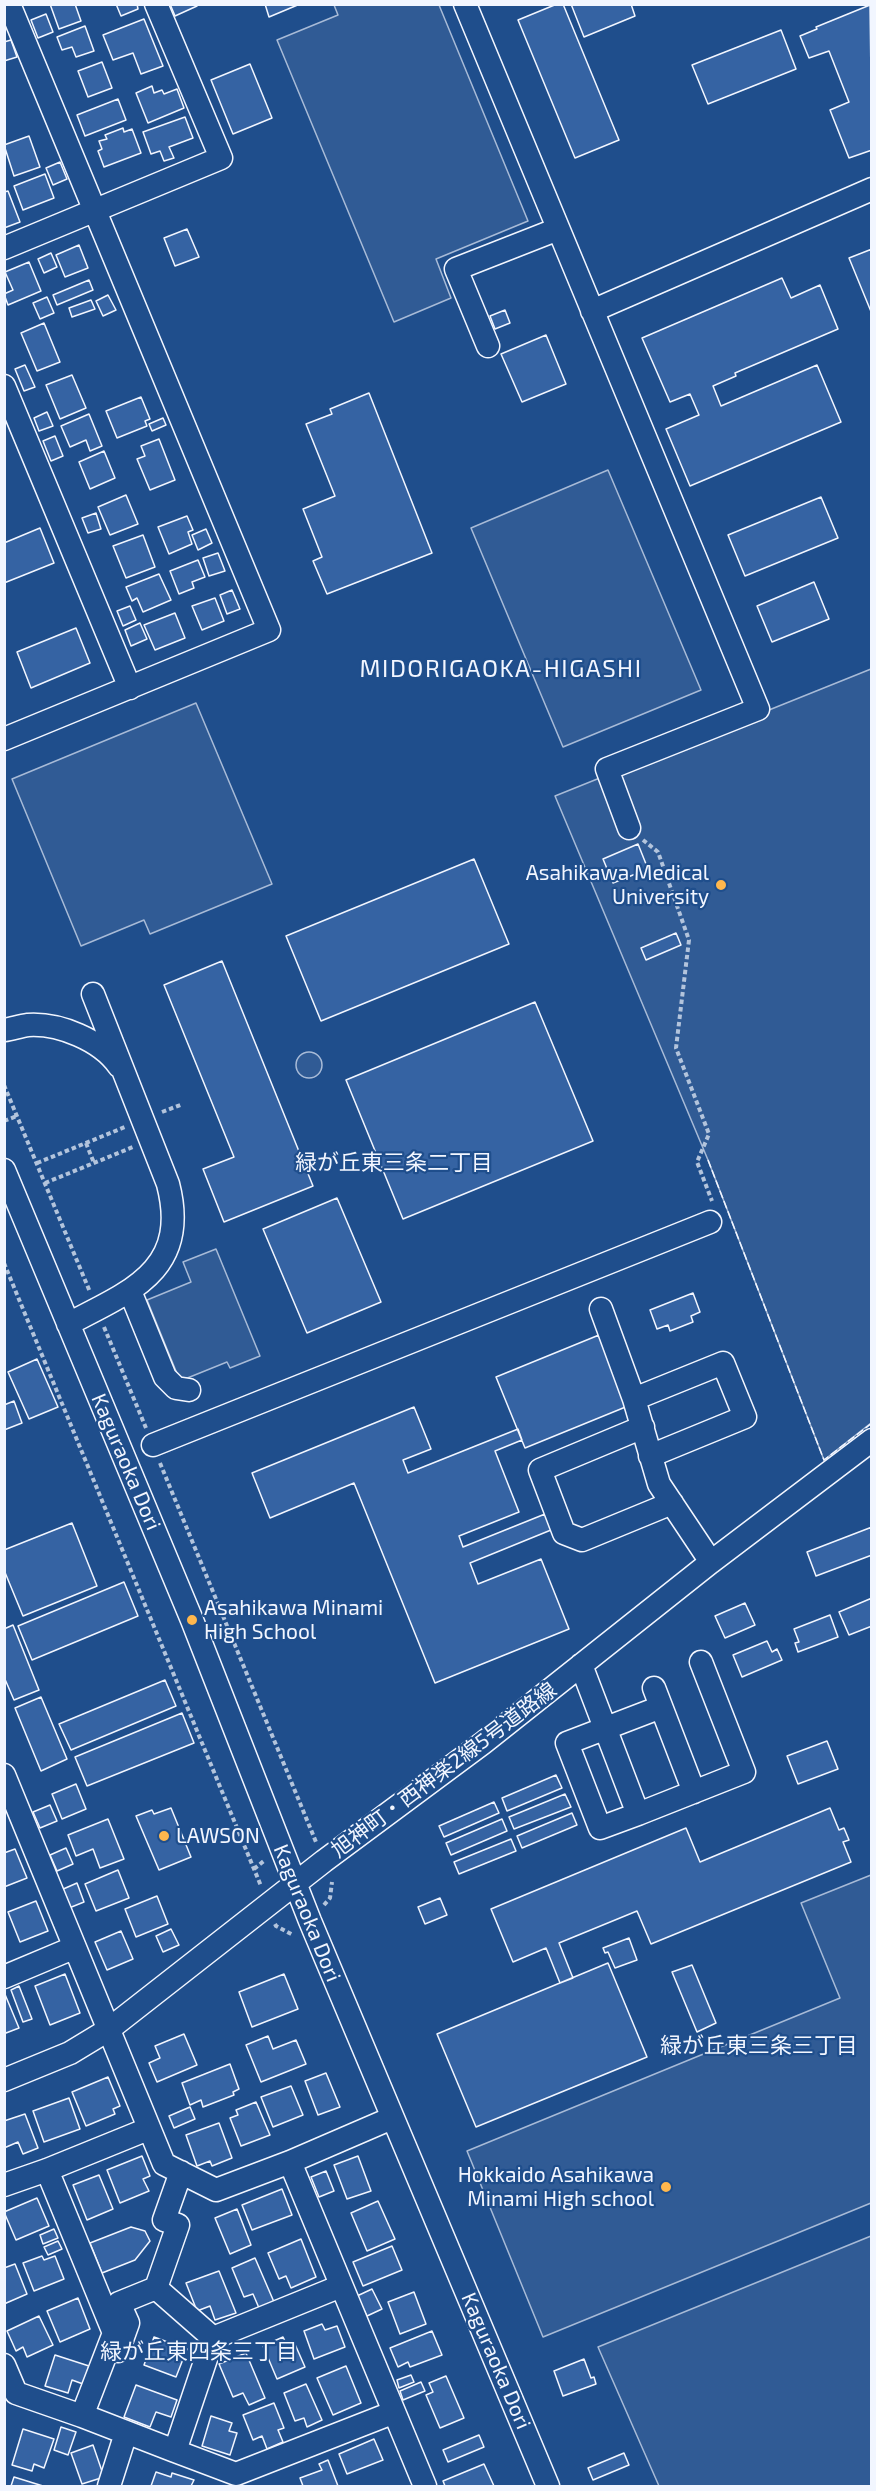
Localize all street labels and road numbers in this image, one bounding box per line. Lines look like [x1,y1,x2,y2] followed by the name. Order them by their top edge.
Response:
[86,1390,166,1534] street label: Kaguraoka Dori
[327,1677,561,1863] street label: 旭神町・西神楽2線5号道路線
[268,1841,346,1985] street label: Kaguraoka Dori
[456,2289,536,2433] street label: Kaguraoka Dori

